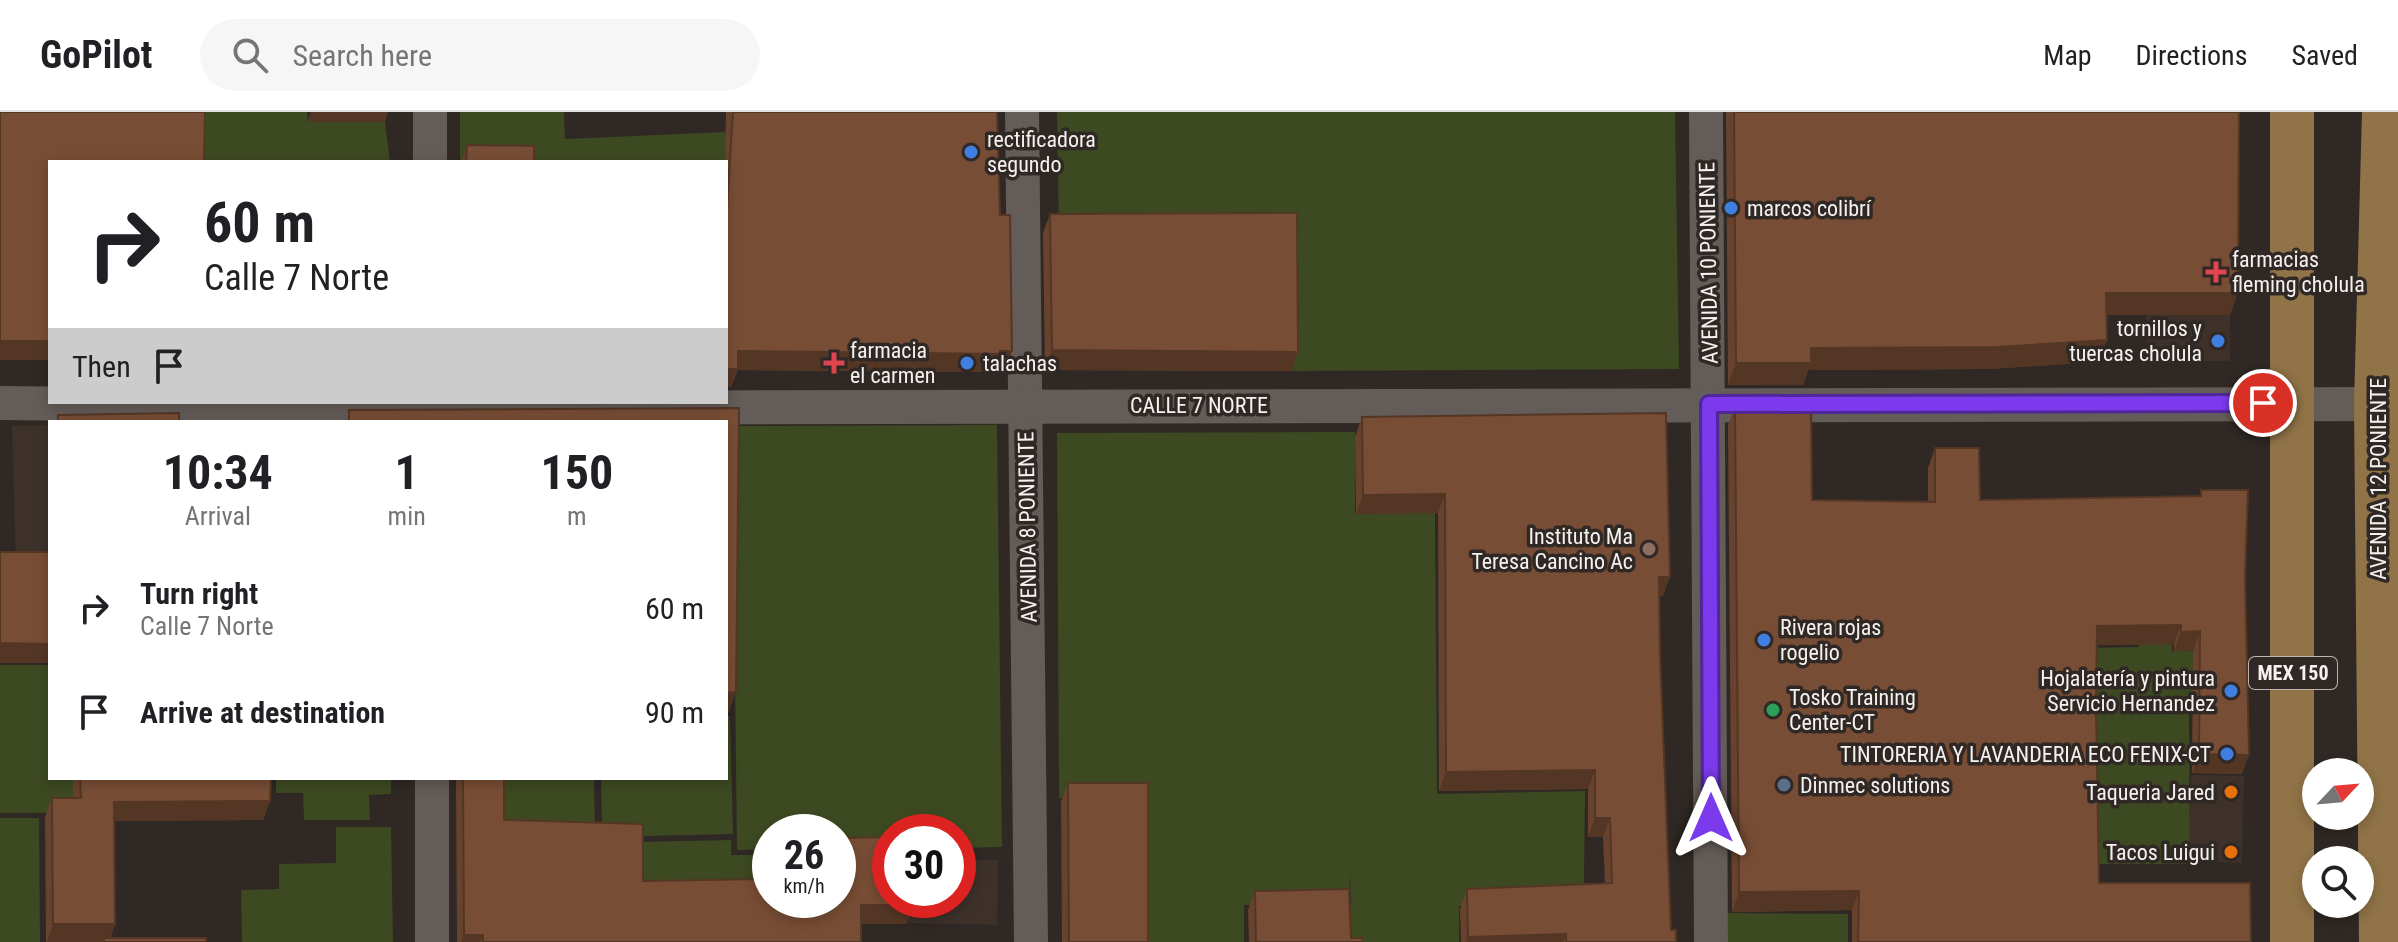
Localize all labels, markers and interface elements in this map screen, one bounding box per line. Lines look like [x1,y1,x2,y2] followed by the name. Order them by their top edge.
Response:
[200,19,760,91] search box
[40,33,152,77] text: GoPilot
[228,33,272,77] icon: search
[292,38,432,73] text: Search here
[2043,39,2092,72] text: Map
[2136,39,2247,72] text: Directions
[2291,39,2358,72] text: Saved
[987,127,1096,177] place label: rectificadora segundo
[962,143,980,161] marker: rectificadora segundo
[1694,162,1723,364] street label: AVENIDA 10 PONIENTE
[204,190,315,256] text: 60 m
[72,192,176,296] icon: right
[1747,196,1872,221] place label: marcos colibrí
[1722,199,1740,217] marker: marcos colibrí
[2232,247,2365,297] place label: farmacias fleming cholula
[204,257,389,299] text: Calle 7 Norte
[2207,263,2225,281] marker: farmacias fleming cholula
[2069,316,2202,366] place label: tornillos y tuercas cholula
[2209,332,2227,350] marker: tornillos y tuercas cholula
[850,338,935,388] place label: farmacia el carmen
[147,344,191,388] icon: arrive
[72,349,131,384] text: Then
[983,351,1057,376] place label: talachas
[825,354,843,372] marker: farmacia el carmen
[958,354,976,372] marker: talachas
[2229,369,2297,437] pin
[2366,378,2391,580] street label: AVENIDA 12 PONIENTE
[2241,381,2285,425] icon: arrive
[1130,393,1268,418] street label: CALLE 7 NORTE
[1013,431,1042,623] street label: AVENIDA 8 PONIENTE
[163,444,273,501] text: 10:34
[395,444,419,501] text: 1
[540,444,613,501] text: 150
[185,501,251,531] text: Arrival
[388,501,426,531] text: min
[567,501,587,531] text: m
[1471,524,1633,574] place label: Instituto Ma Teresa Cancino Ac
[1640,540,1658,558] marker: Instituto Ma Teresa Cancino Ac
[140,576,258,611] text: Turn right
[72,586,116,630] icon: right
[645,591,704,626] text: 60 m
[140,611,274,641] text: Calle 7 Norte
[1780,615,1881,665] place label: Rivera rojas rogelio
[1755,631,1773,649] marker: Rivera rojas rogelio
[2249,657,2337,689] road number: MEX 150
[2040,666,2215,716] place label: Hojalatería y pintura Servicio Hernandez
[2222,682,2240,700] marker: Hojalatería y pintura Servicio Hernandez
[1789,685,1916,735] place label: Tosko Training Center-CT
[72,690,116,734] icon: arrive
[140,695,385,730] text: Arrive at destination
[645,695,704,730] text: 90 m
[1764,701,1782,719] marker: Tosko Training Center-CT
[1840,742,2211,767] place label: TINTORERIA Y LAVANDERIA ECO FENIX-CT
[2218,745,2236,763] marker: TINTORERIA Y LAVANDERIA ECO FENIX-CT
[2302,758,2374,830] north arrow
[2302,758,2374,918] map controls
[1800,773,1950,798] place label: Dinmec solutions
[1669,776,1753,860] position arrow
[1775,776,1793,794] marker: Dinmec solutions
[2086,780,2215,805] place label: Taqueria Jared
[2222,783,2240,801] marker: Taqueria Jared
[872,814,976,918] speed limit sign: 30
[784,832,824,879] text: 26
[2106,840,2215,865] place label: Tacos Luigui
[2222,843,2240,861] marker: Tacos Luigui
[2302,846,2374,918] button: search
[783,874,825,898] text: km/h

